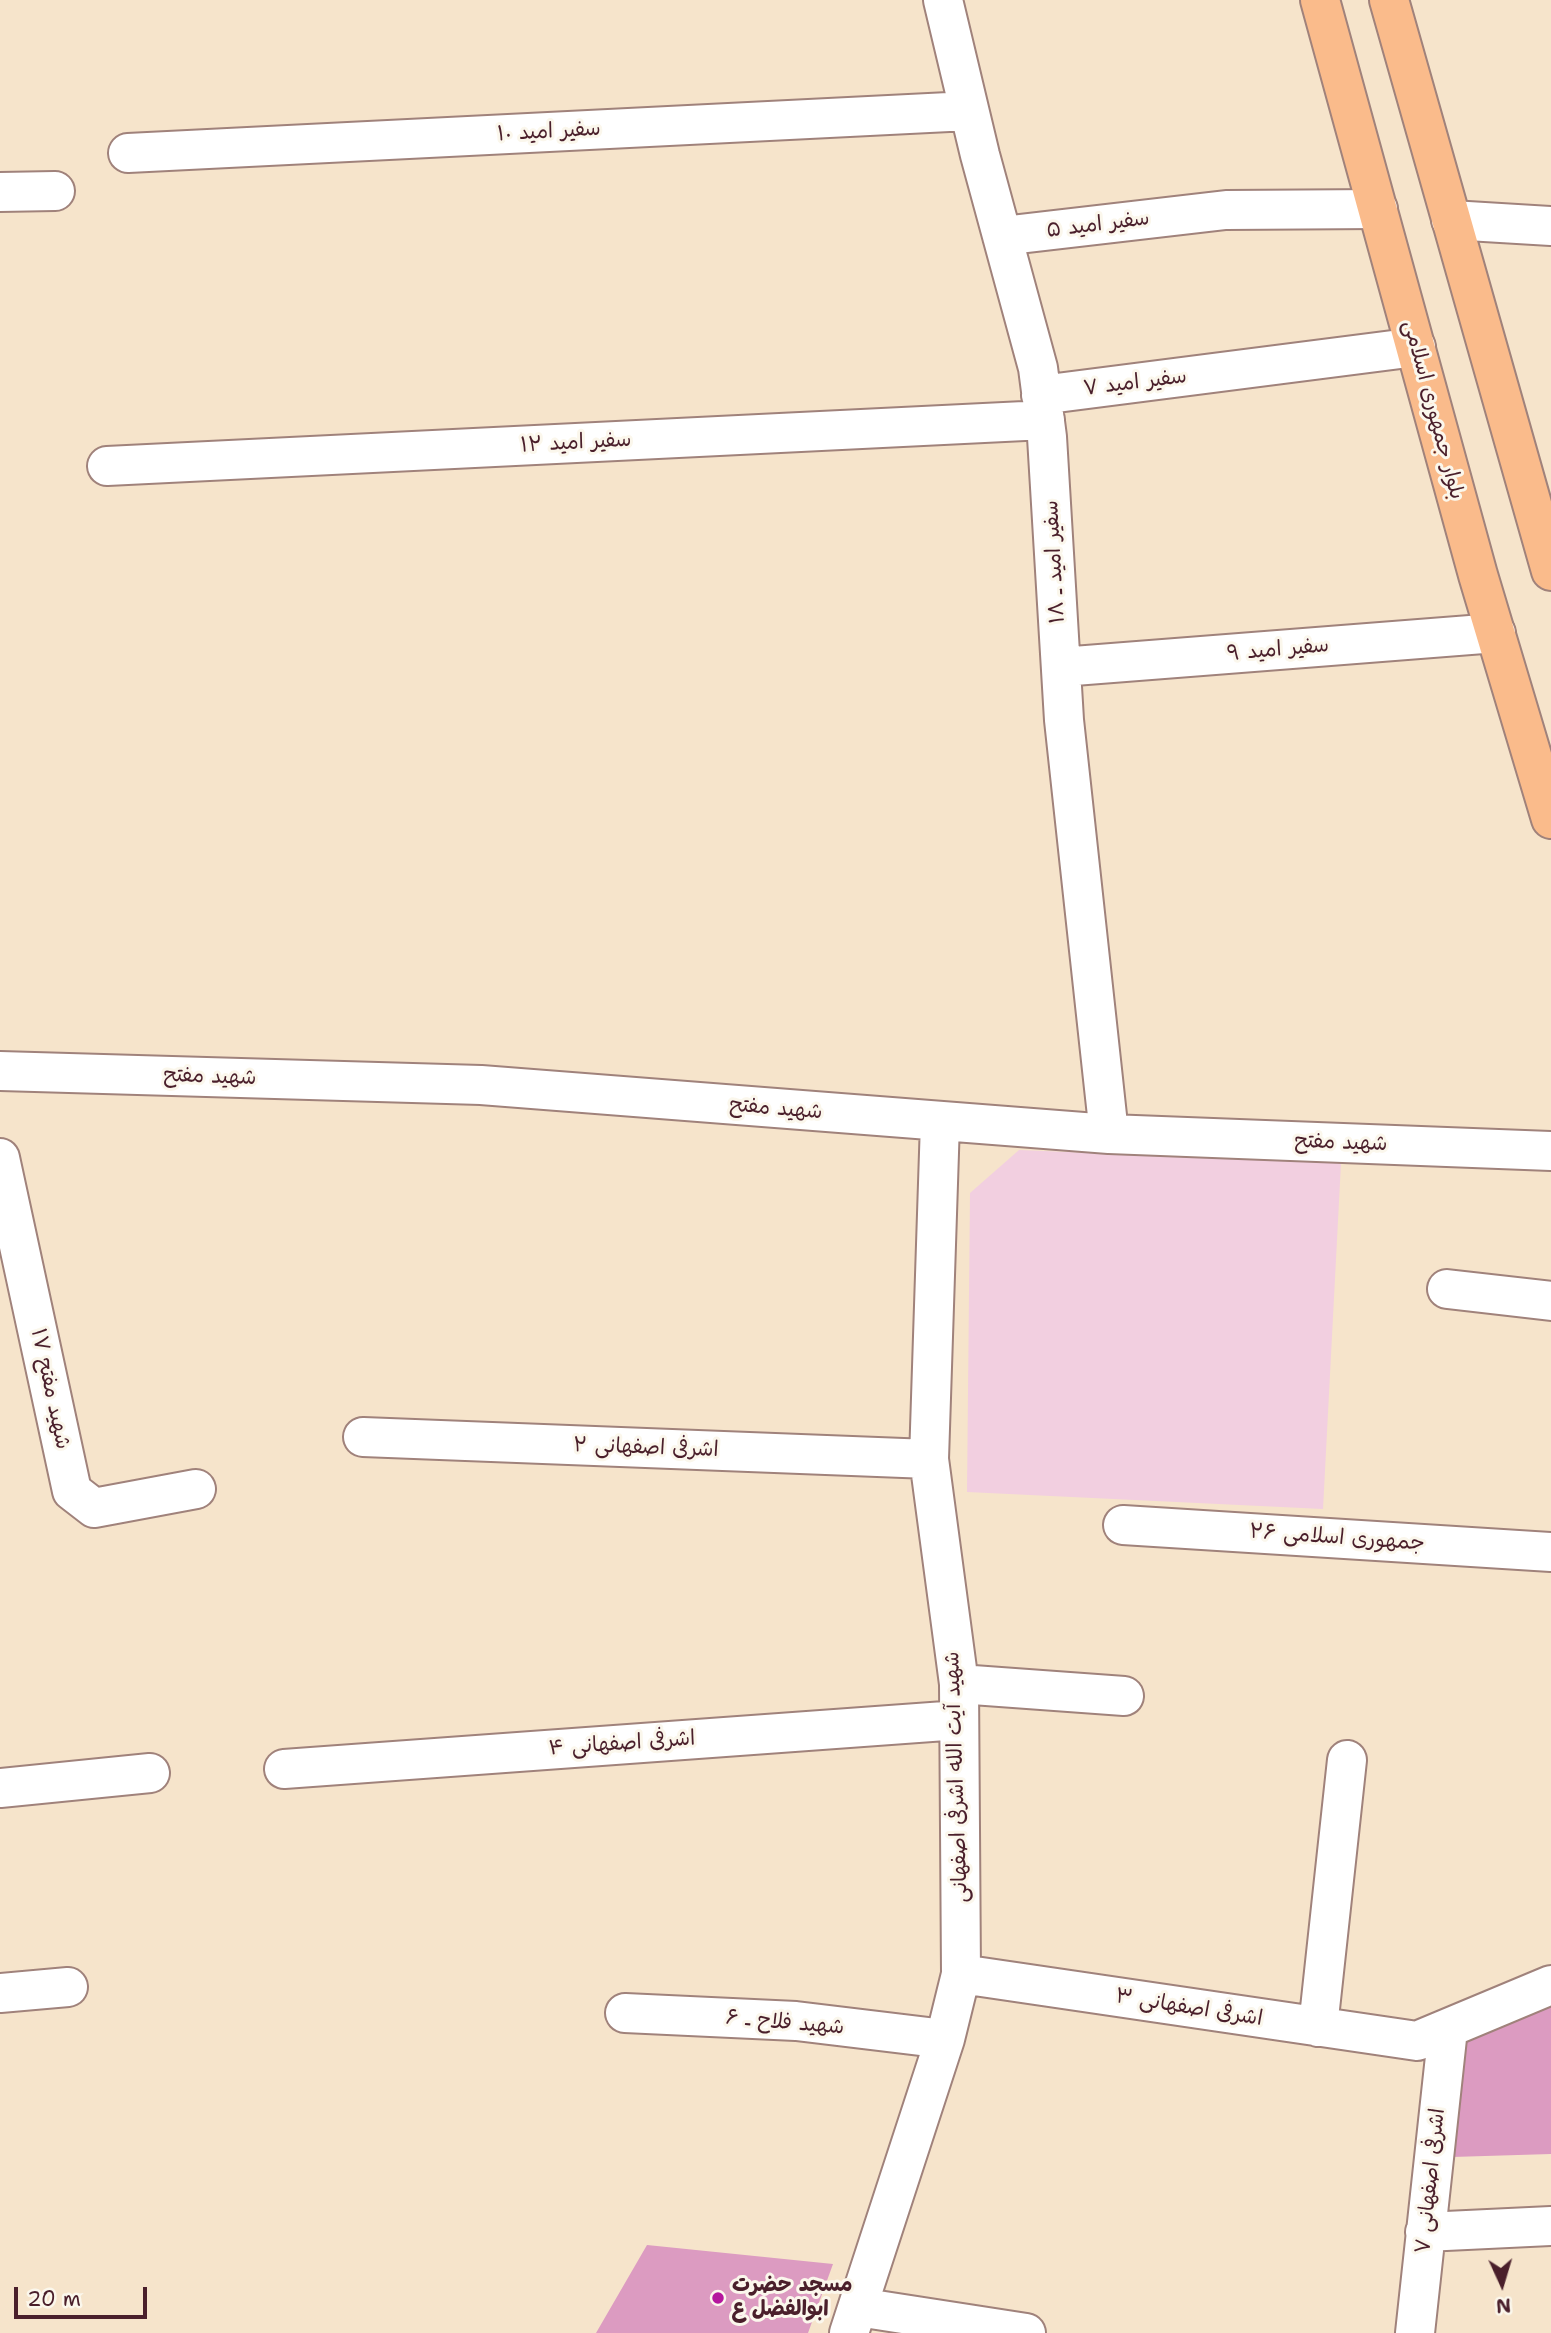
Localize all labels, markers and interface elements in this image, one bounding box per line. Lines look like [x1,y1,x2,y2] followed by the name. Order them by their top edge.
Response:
[497,117,601,147] street label: سفیر امید ۱۰
[1045,206,1151,244] street label: سفیر امید ۵
[1397,318,1469,502] street label: بلوار جمهوری اسلامی
[1082,364,1188,402] street label: سفیر امید ۷
[520,428,632,458] street label: سفیر امید ۱۲
[1039,500,1071,624] street label: سفیر امید ـ ۱۸
[1226,633,1330,667] street label: سفیر امید ۹
[163,1063,257,1091] street label: شهید مفتح
[728,1092,824,1126] street label: شهید مفتح
[1294,1129,1388,1157] street label: شهید مفتح
[25,1326,75,1452] street label: شهید مفتح ۱۷
[573,1433,719,1463] street label: اشرفی اصفهانی ۲
[1248,1519,1426,1557] street label: جمهوری اسلامی ۲۶
[940,1651,974,1903] street label: شهید آیت الله اشرفی اصفهانی
[548,1726,696,1762] street label: اشرفی اصفهانی ۴
[1114,1984,1264,2032] street label: اشرفی اصفهانی ۳
[725,2005,845,2041] street label: شهید فلاح ـ ۶
[1411,2107,1451,2255] street label: اشرفی اصفهانی ۷
[1467,2249,1537,2319] north arrow
[732,2273,853,2323] place label: مسجد حضرت ابوالفضل ع
[18,2274,150,2318] scale bar
[27,2285,81,2313] text: 20 m
[710,2290,726,2306] marker: مسجد حضرت ابوالفضل ع
[1495,2292,1512,2318] text: N

